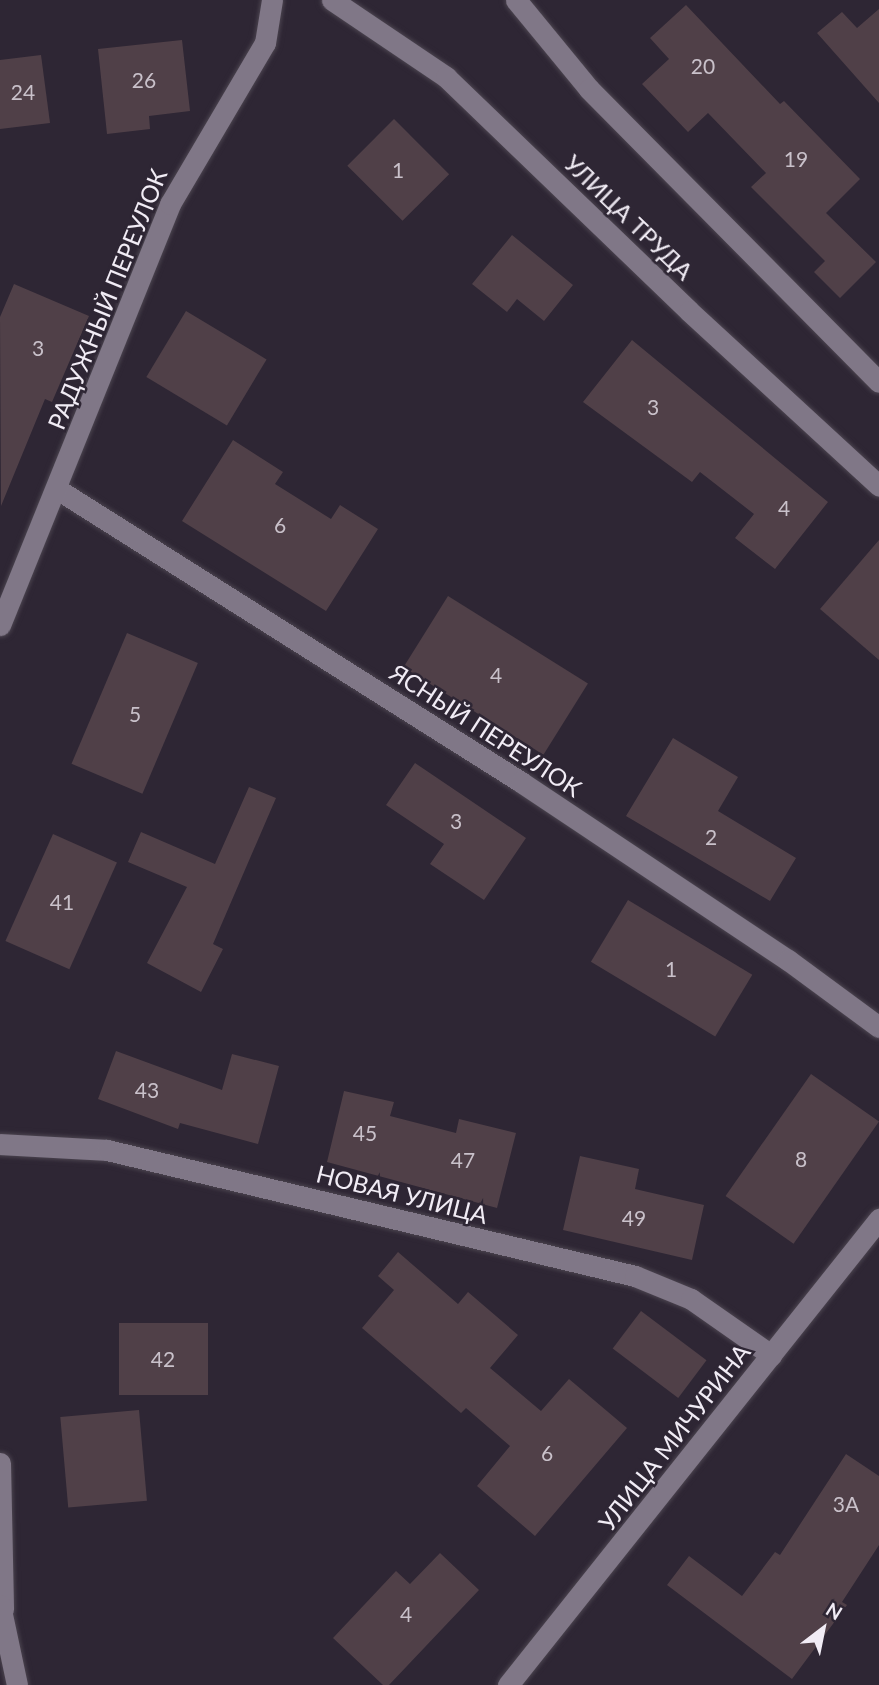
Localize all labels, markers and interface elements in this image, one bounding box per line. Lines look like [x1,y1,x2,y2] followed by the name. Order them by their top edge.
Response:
[691,53,715,79] house number: 20
[132,67,156,93] house number: 26
[11,79,35,105] house number: 24
[784,146,808,172] house number: 19
[559,148,699,286] street label: УЛИЦА ТРУДА
[392,157,404,183] house number: 1
[41,164,173,434] street label: РАДУЖНЫЙ ПЕРЕУЛОК
[32,335,44,361] house number: 3
[647,394,659,420] house number: 3
[778,495,790,521] house number: 4
[274,512,286,538] house number: 6
[385,657,587,803] street label: ЯСНЫЙ ПЕРЕУЛОК
[490,662,502,688] house number: 4
[129,701,141,727] house number: 5
[450,808,462,834] house number: 3
[705,824,717,850] house number: 2
[50,889,74,915] house number: 41
[665,956,677,982] house number: 1
[135,1077,159,1103] house number: 43
[353,1120,377,1146] house number: 45
[795,1146,807,1172] house number: 8
[451,1147,475,1173] house number: 47
[313,1159,491,1229] street label: НОВАЯ УЛИЦА
[622,1205,646,1231] house number: 49
[592,1338,756,1536] street label: УЛИЦА МИЧУРИНА
[151,1346,175,1372] house number: 42
[541,1440,553,1466] house number: 6
[833,1491,859,1517] house number: 3А
[788,1594,858,1664] north arrow
[822,1597,847,1624] text: N
[400,1601,412,1627] house number: 4

